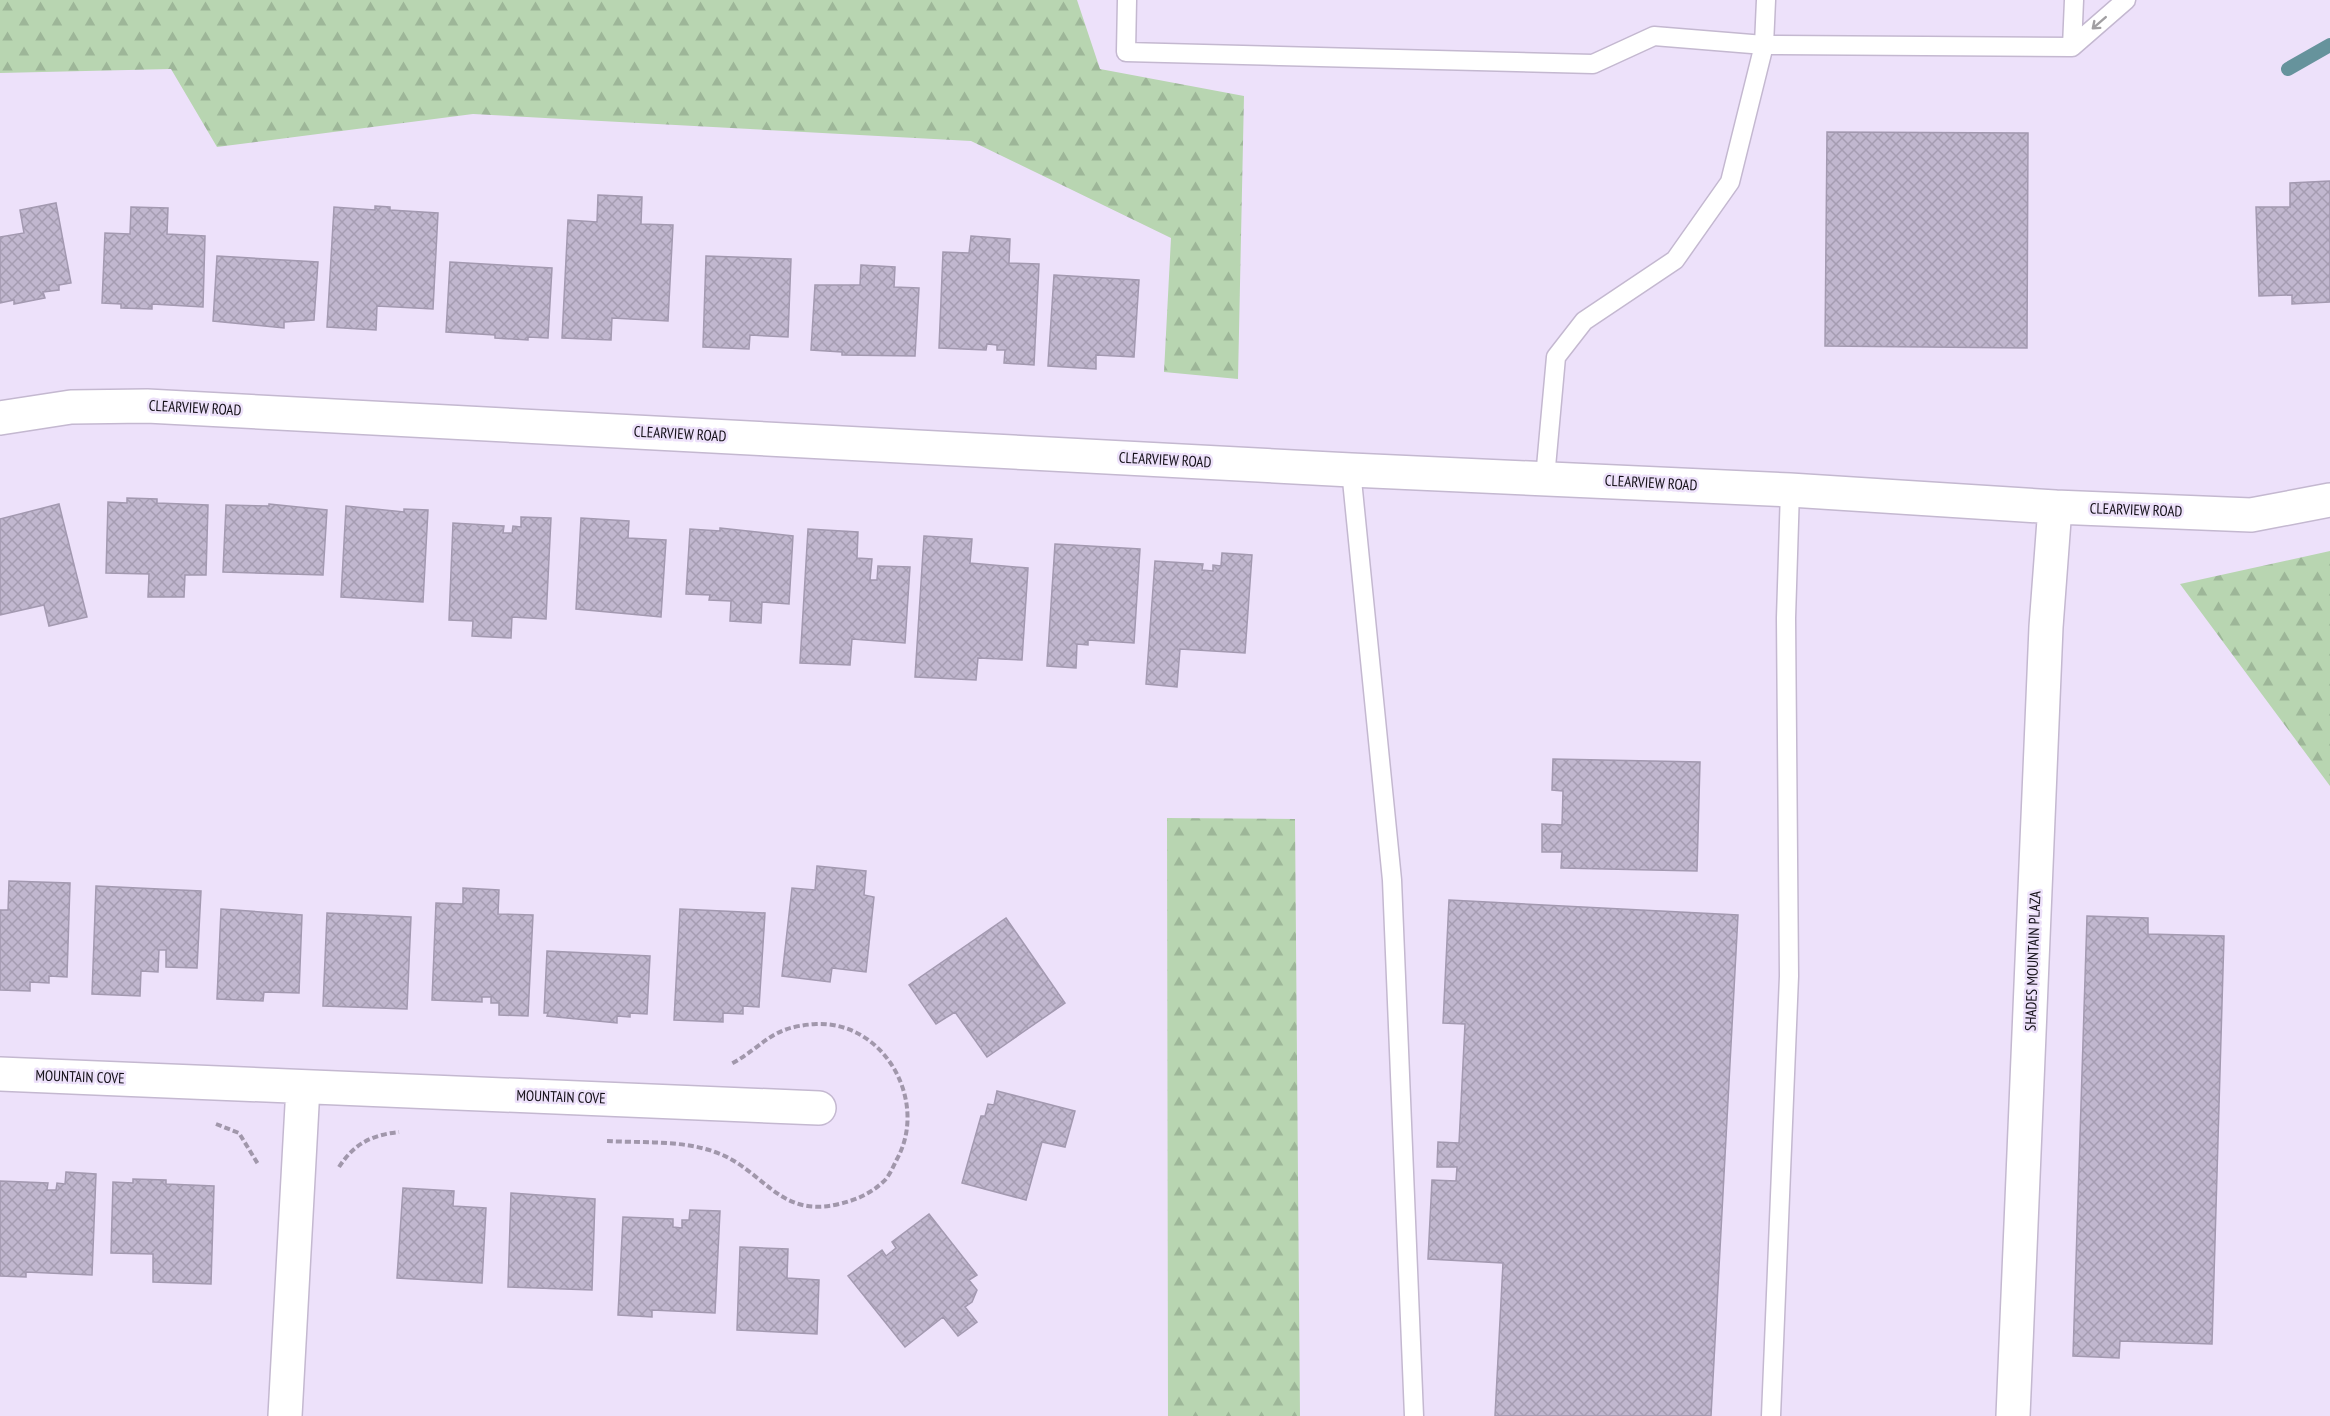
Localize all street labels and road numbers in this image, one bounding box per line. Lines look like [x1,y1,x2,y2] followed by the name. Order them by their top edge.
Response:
[148,396,242,419] street label: CLEARVIEW ROAD
[633,422,727,445] street label: CLEARVIEW ROAD
[1118,448,1212,471] street label: CLEARVIEW ROAD
[1604,471,1698,494] street label: CLEARVIEW ROAD
[2089,498,2183,521] street label: CLEARVIEW ROAD
[2021,890,2044,1031] street label: SHADES MOUNTAIN PLAZA
[35,1065,125,1088] street label: MOUNTAIN COVE
[516,1085,606,1108] street label: MOUNTAIN COVE

